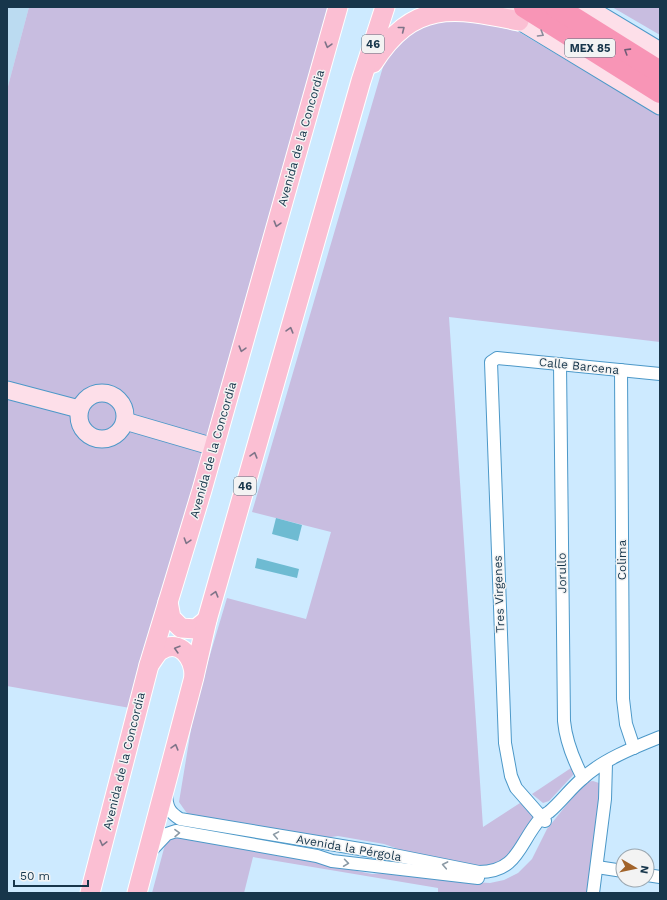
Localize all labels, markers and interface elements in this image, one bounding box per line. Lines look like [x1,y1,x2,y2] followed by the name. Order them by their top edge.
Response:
[398,26,405,34] one-way arrow
[537,30,544,37] one-way arrow
[362,35,384,53] road number: 46
[565,39,615,57] road number: MEX 85
[324,41,333,48] one-way arrow
[624,48,631,56] one-way arrow
[275,68,327,208] street label: Avenida de la Concordia
[273,220,282,227] one-way arrow
[285,327,294,334] one-way arrow
[238,345,247,352] one-way arrow
[538,355,620,377] street label: Calle Barcena
[187,380,239,520] street label: Avenida de la Concordia
[249,452,258,459] one-way arrow
[234,477,256,495] road number: 46
[183,537,192,544] one-way arrow
[615,540,629,580] street label: Colima
[555,553,569,593] street label: Jorullo
[491,555,507,633] street label: Tres Virgenes
[210,591,219,598] one-way arrow
[174,645,181,654] one-way arrow
[100,691,148,831] street label: Avenida de la Concordia
[170,743,179,750] one-way arrow
[174,829,180,837] one-way arrow
[273,832,279,840] one-way arrow
[295,832,403,864] street label: Avenida la Pérgola
[99,839,108,846] one-way arrow
[615,848,655,888] north arrow
[343,858,349,867] one-way arrow
[442,861,448,870] one-way arrow
[14,862,88,888] scale bar
[637,864,651,875] text: N
[20,869,50,883] text: 50 m

